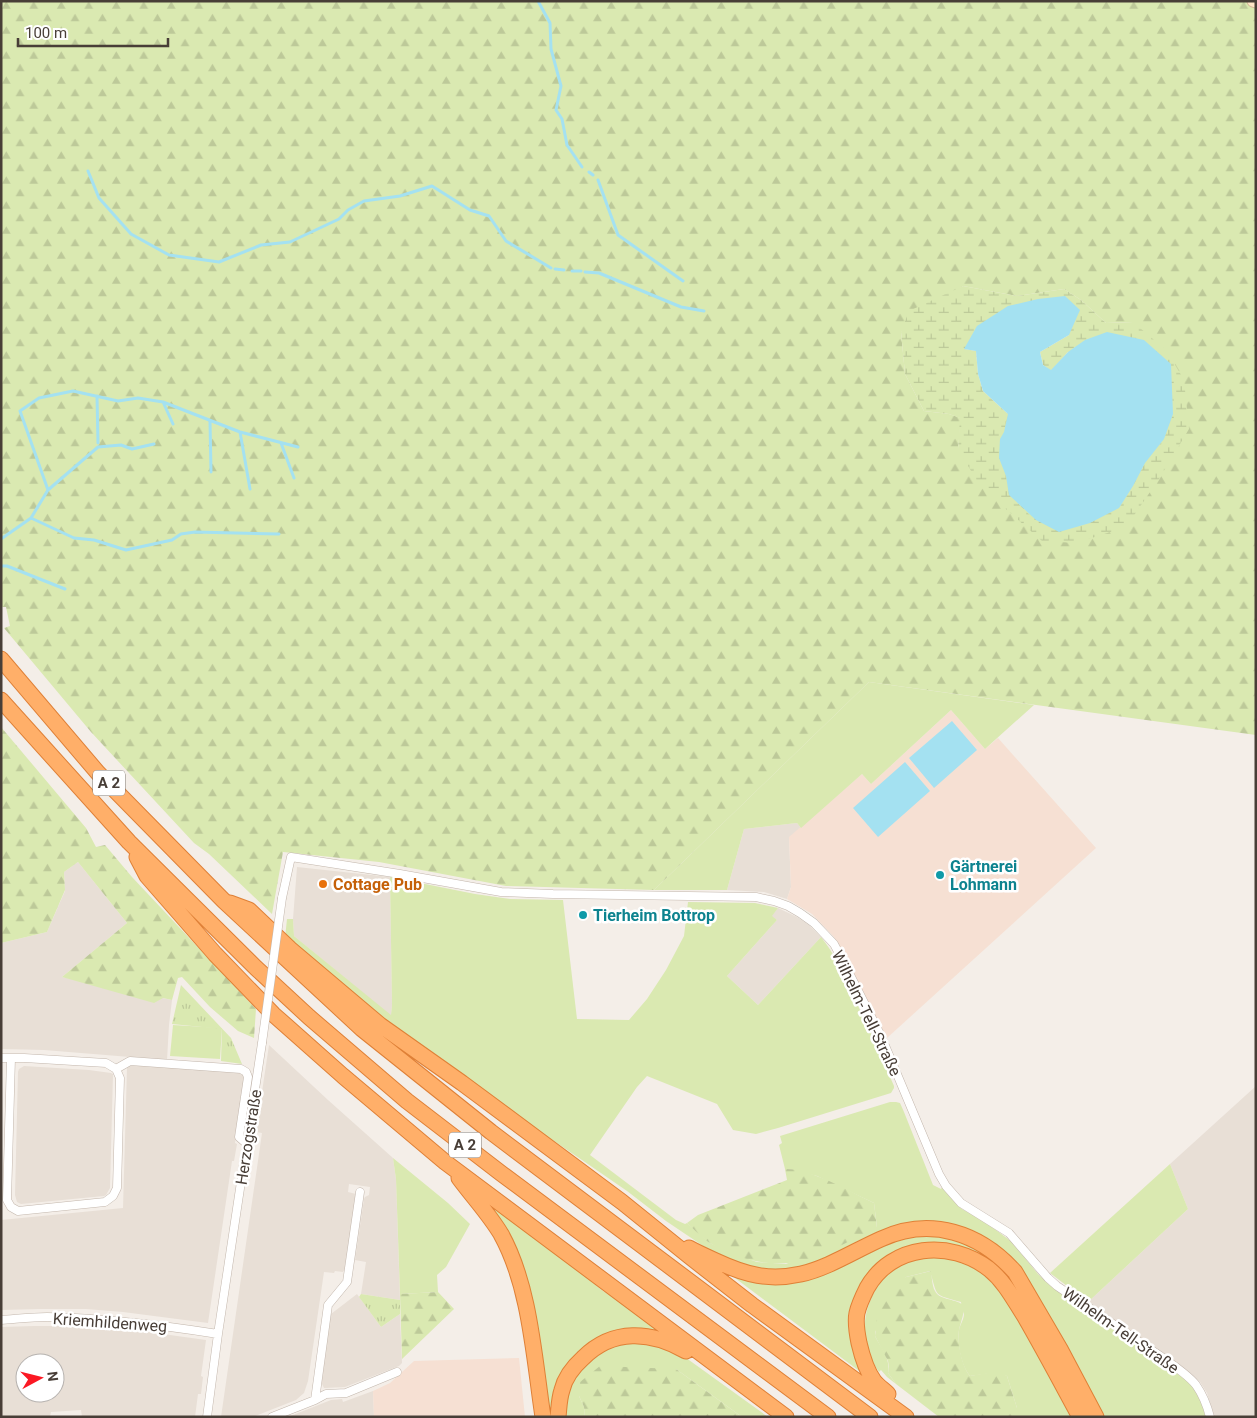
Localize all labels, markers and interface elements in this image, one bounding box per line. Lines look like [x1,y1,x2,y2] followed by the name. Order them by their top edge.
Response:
[18,15,168,47] scale bar
[25,24,67,42] text: 100 m
[93,770,125,796] road number: A 2
[950,857,1017,894] place label: Gärtnerei Lohmann
[934,869,946,881] marker: Gärtnerei Lohmann
[333,875,422,894] place label: Cottage Pub
[317,878,329,890] marker: Cottage Pub
[593,906,715,925] place label: Tierheim Bottrop
[577,909,589,921] marker: Tierheim Bottrop
[828,947,905,1079] street label: Wilhelm-Tell-Straße
[232,1088,265,1186] street label: Herzogstraße
[449,1132,481,1158] road number: A 2
[1059,1283,1183,1378] street label: Wilhelm-Tell-Straße
[52,1309,168,1336] street label: Kriemhildenweg
[15,1353,65,1403] north arrow
[44,1371,61,1382] text: N

